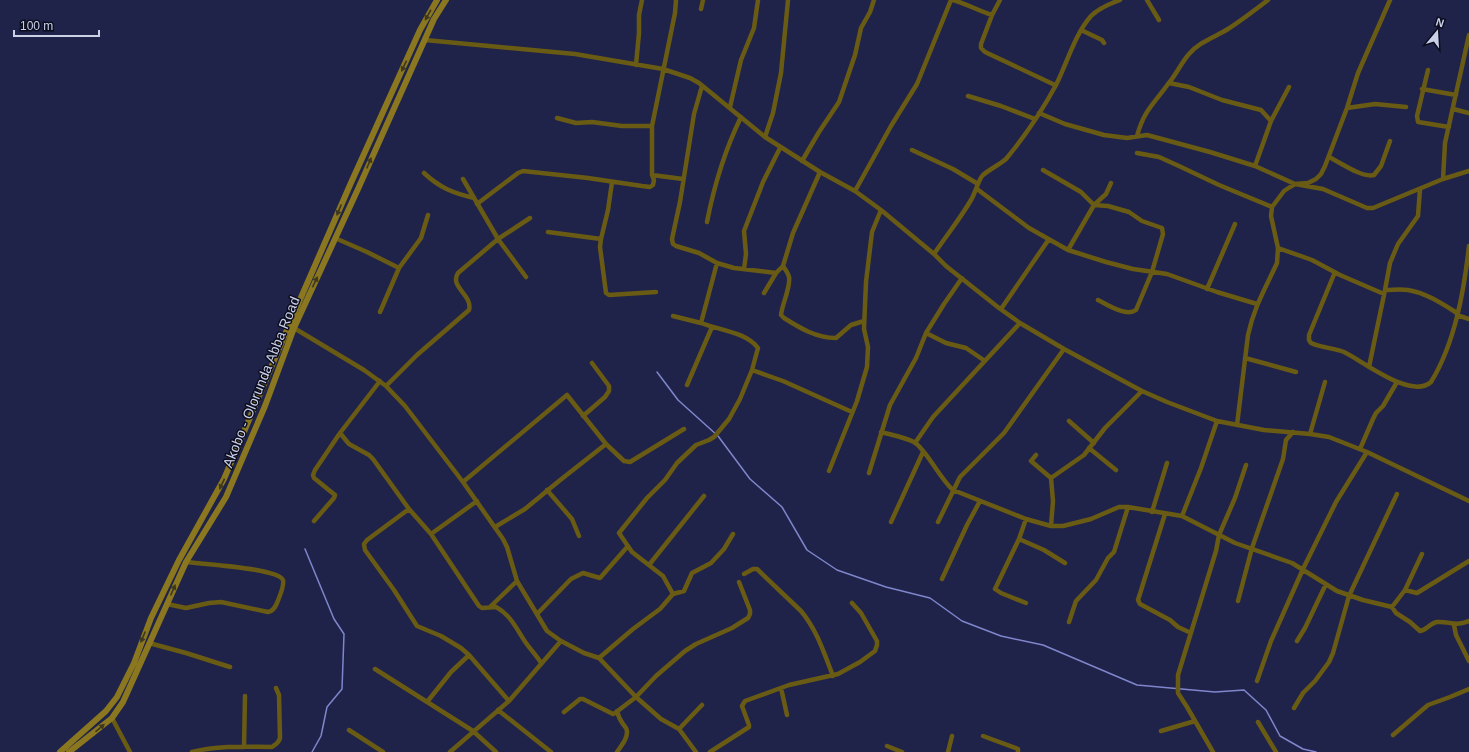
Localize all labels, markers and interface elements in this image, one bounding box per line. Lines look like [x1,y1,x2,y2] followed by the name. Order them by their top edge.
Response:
[425,9,431,21] one-way arrow
[14,12,99,38] scale bar
[1417,12,1457,52] north arrow
[1434,16,1446,29] text: N
[20,19,53,33] text: 100 m
[401,60,407,71] one-way arrow
[366,158,372,169] one-way arrow
[336,204,342,215] one-way arrow
[312,276,318,287] one-way arrow
[219,294,303,470] street label: Akobo - Olorunda Abba Road
[219,478,225,489] one-way arrow
[171,583,177,595] one-way arrow
[140,631,146,643] one-way arrow
[95,724,106,733] one-way arrow

